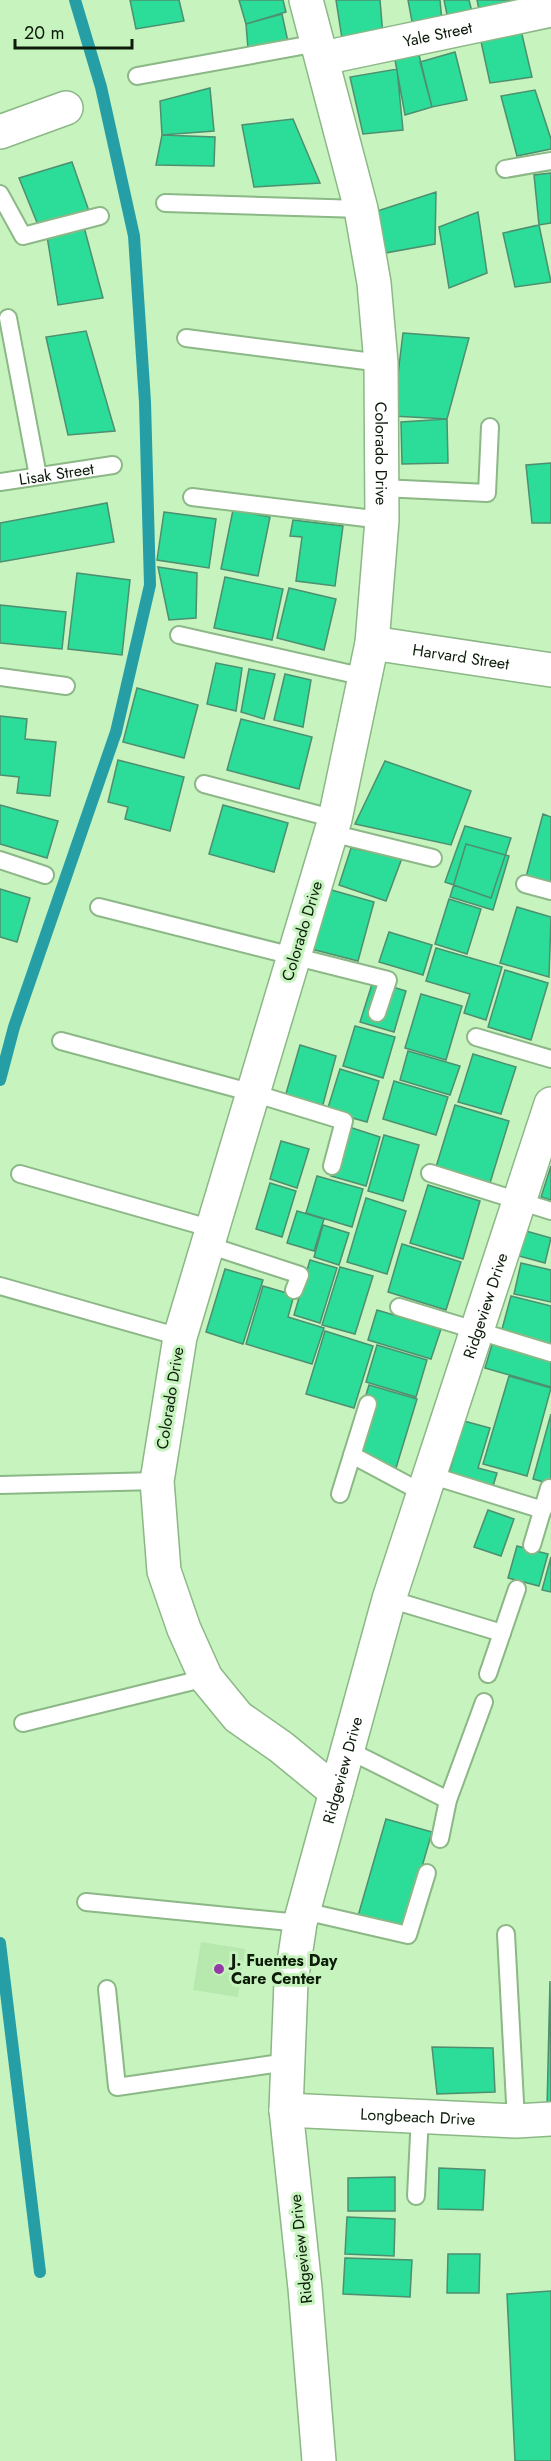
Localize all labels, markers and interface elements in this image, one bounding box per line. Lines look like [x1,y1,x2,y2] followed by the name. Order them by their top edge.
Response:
[15,12,132,50] scale bar
[401,15,474,52] street label: Yale Street
[24,20,64,46] text: 20 m
[370,402,393,505] street label: Colorado Drive
[17,457,96,491] street label: Lisak Street
[411,638,511,675] street label: Harvard Street
[276,878,328,984] street label: Colorado Drive
[457,1250,513,1362] street label: Ridgeview Drive
[151,1345,189,1451] street label: Colorado Drive
[316,1714,368,1826] street label: Ridgeview Drive
[228,1949,338,1990] place label: J. Fuentes Day Care Center
[212,1962,226,1976] marker: J. Fuentes Day Care Center
[360,2102,476,2131] street label: Longbeach Drive
[284,2193,318,2305] street label: Ridgeview Drive

